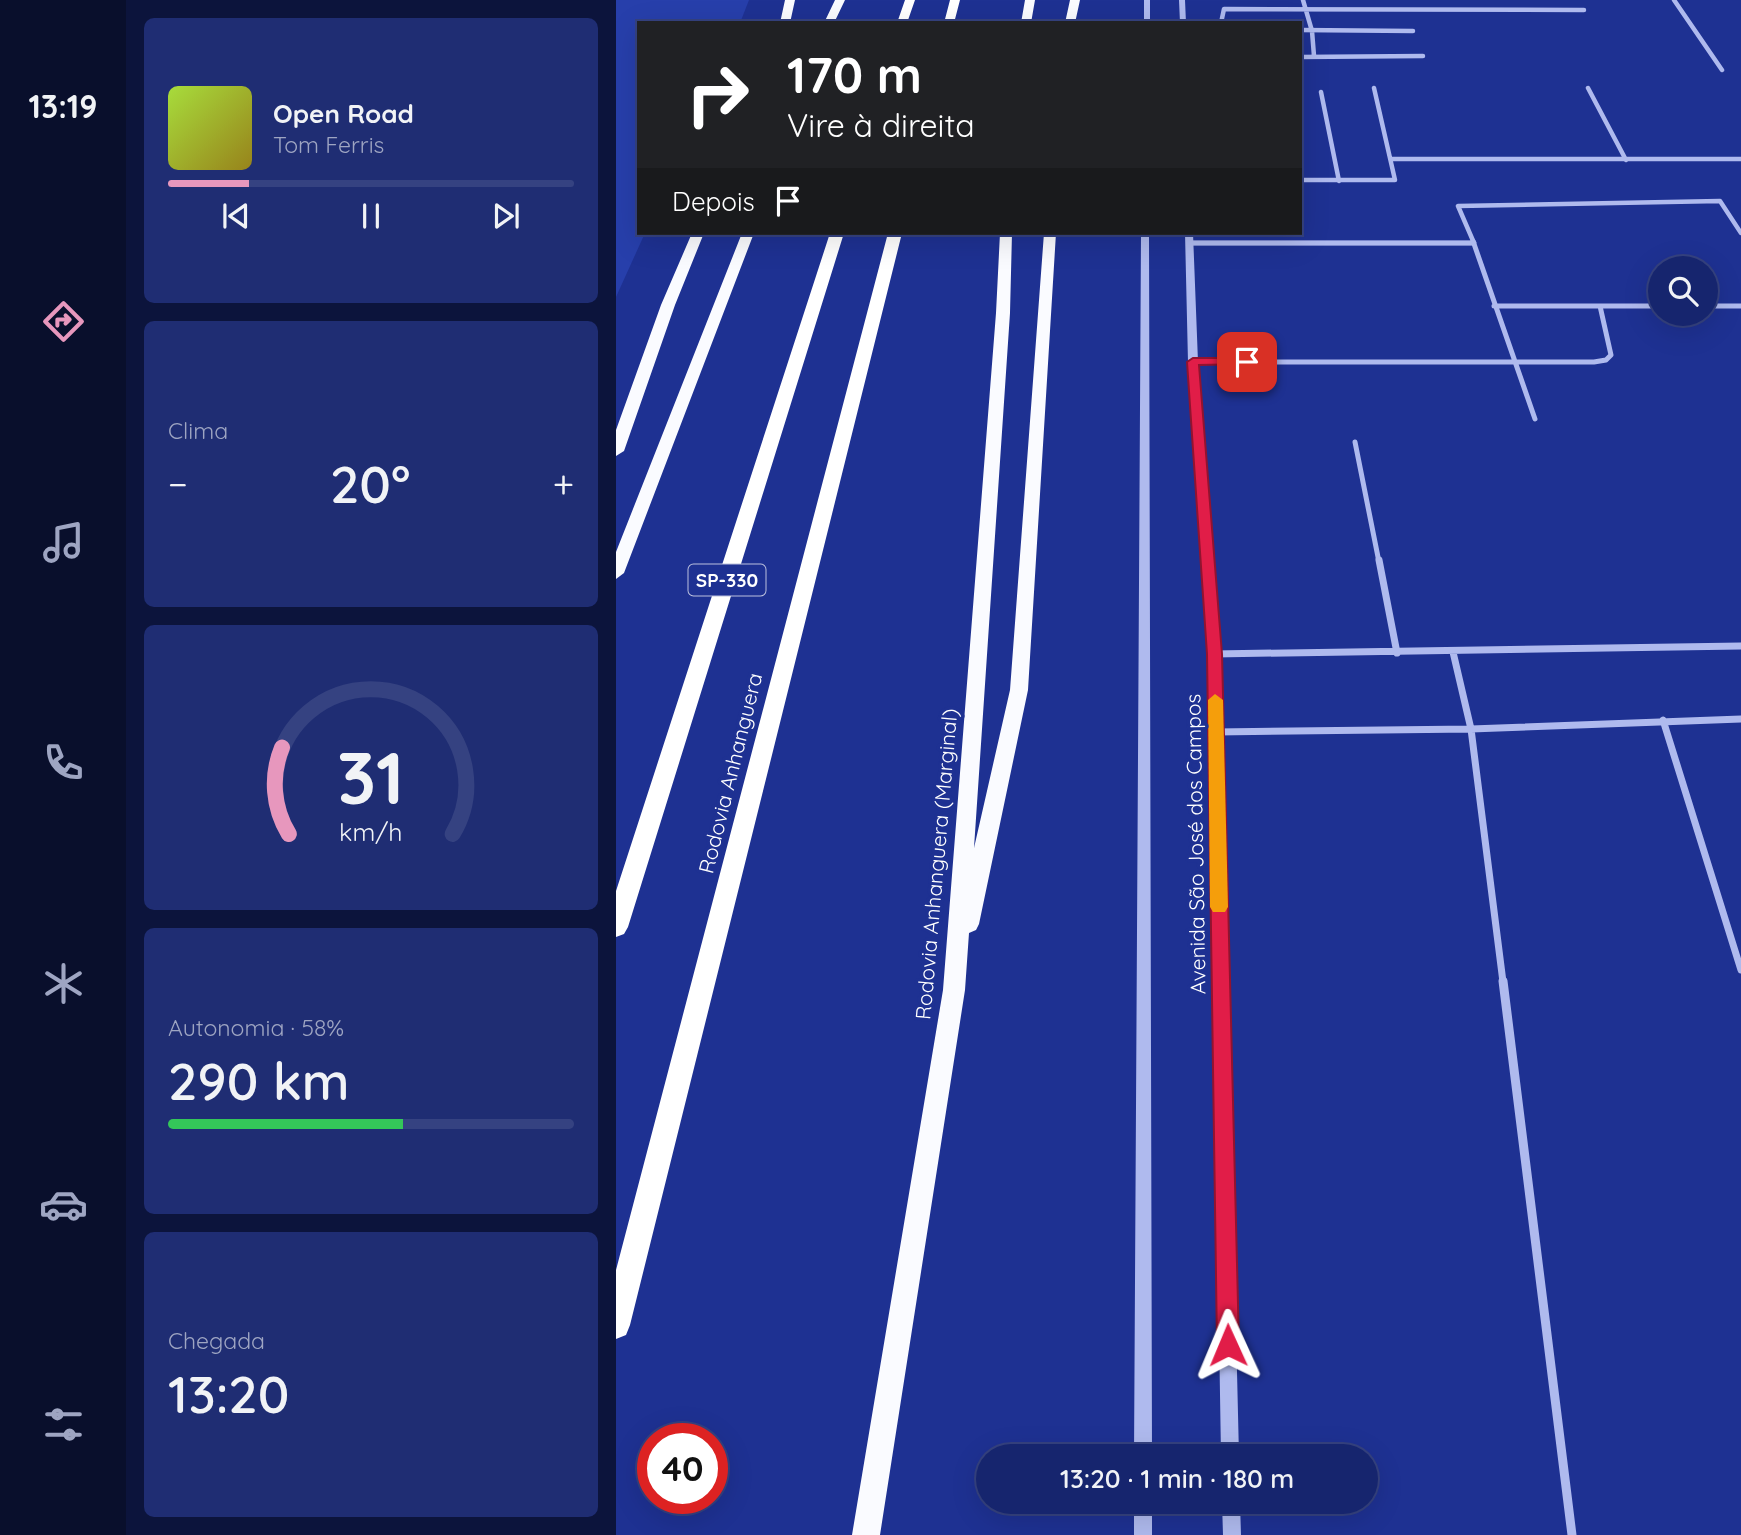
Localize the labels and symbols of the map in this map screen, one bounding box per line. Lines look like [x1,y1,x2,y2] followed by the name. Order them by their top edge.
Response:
[1217,332,1277,392] pin
[688,565,766,596] road number: SP-330
[692,670,768,876] street label: Rodovia Anhanguera
[1179,693,1211,995] street label: Avenida São José dos Campos
[909,707,963,1021] street label: Rodovia Anhanguera (Marginal)
[1191,1308,1265,1382] position arrow
[637,1423,728,1514] speed limit sign: 40

